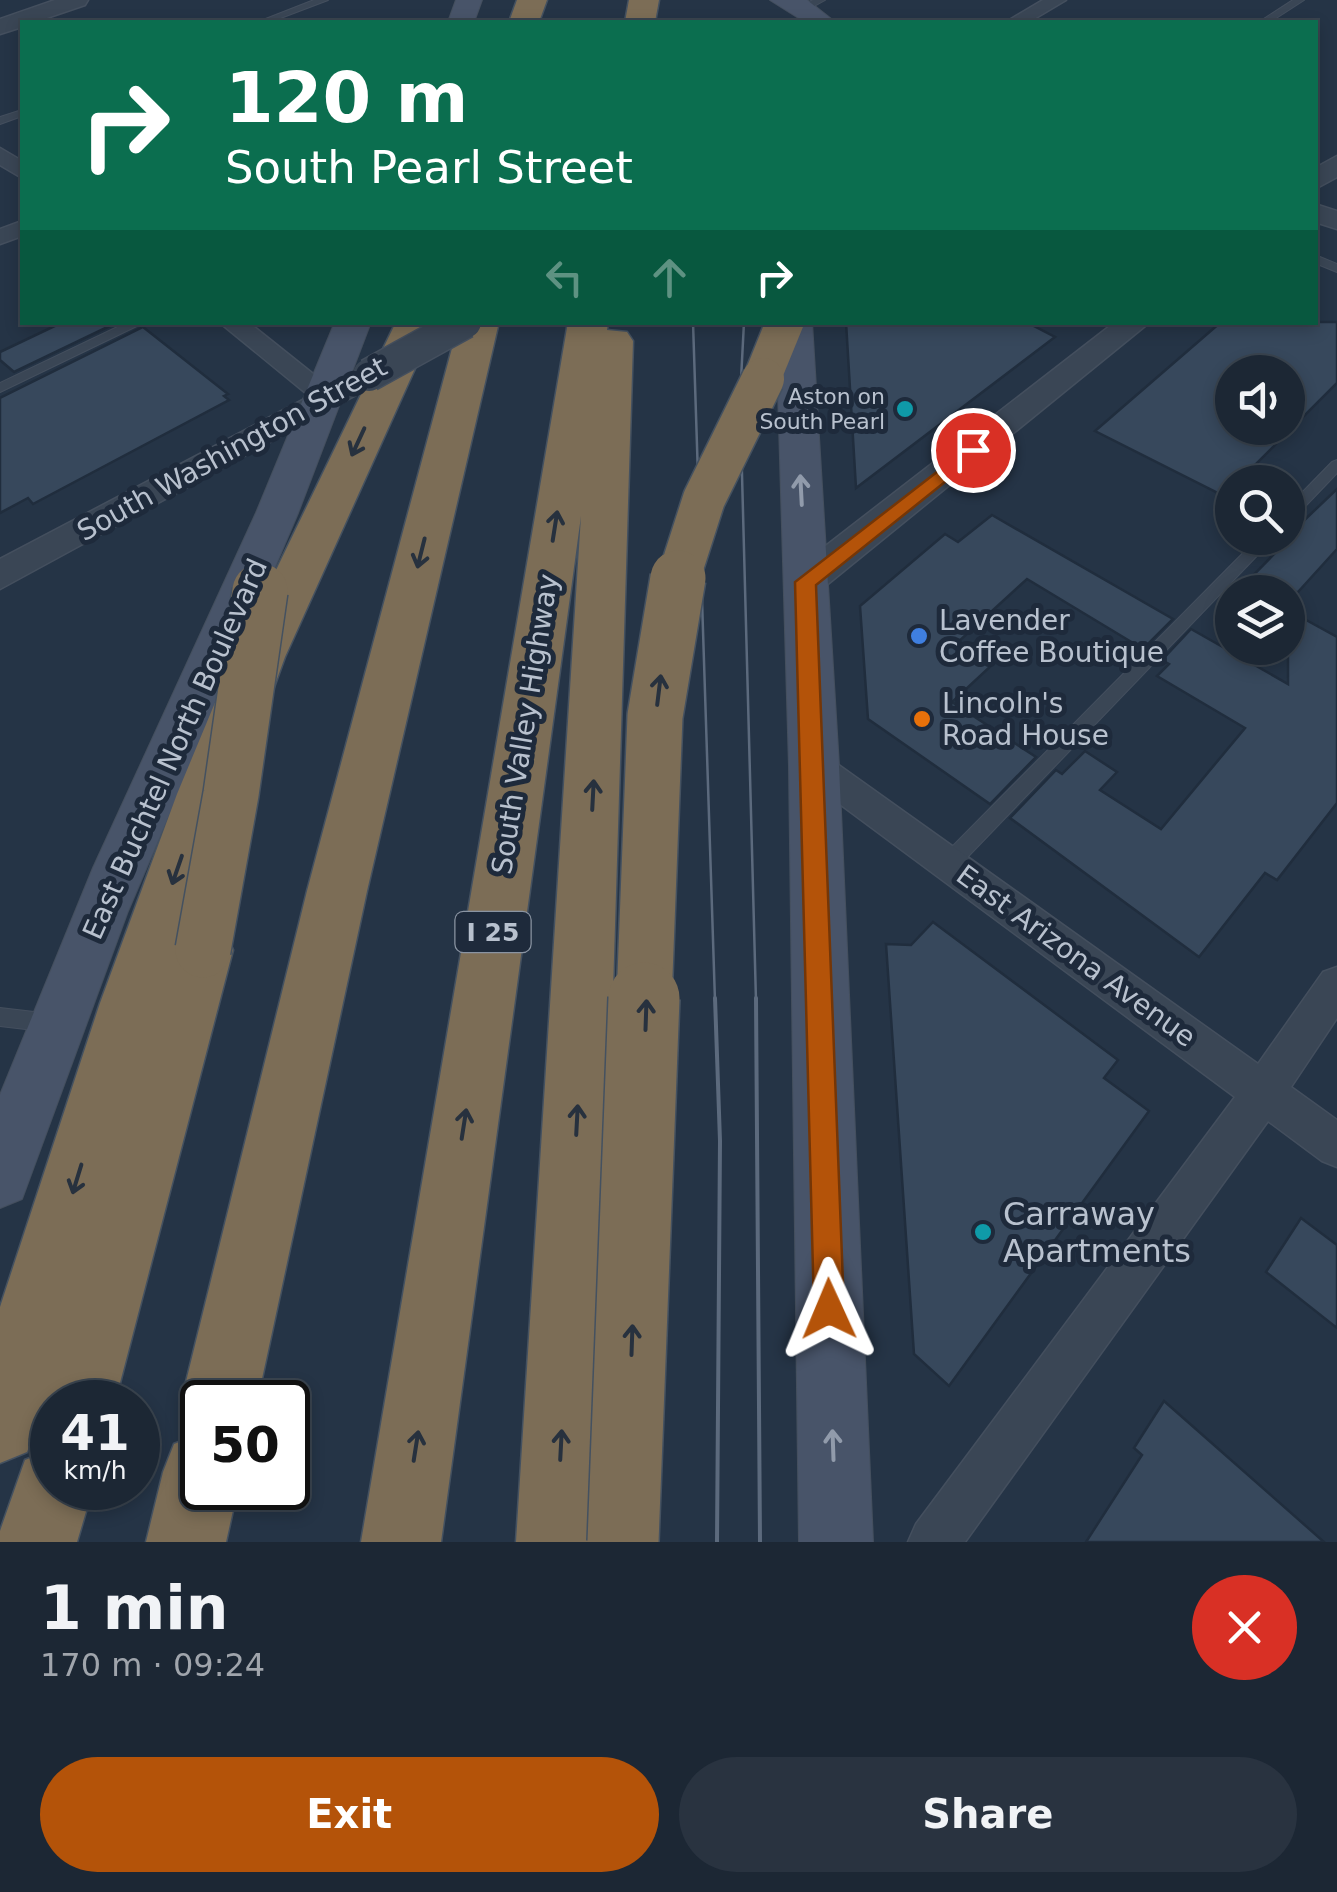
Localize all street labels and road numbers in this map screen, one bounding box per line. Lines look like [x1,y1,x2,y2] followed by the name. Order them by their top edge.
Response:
[71,350,393,548] street label: South Washington Street
[76,554,274,944] street label: East Buchtel North Boulevard
[485,571,565,877] street label: South Valley Highway
[950,858,1202,1054] street label: East Arizona Avenue
[456,912,530,952] road number: I 25

